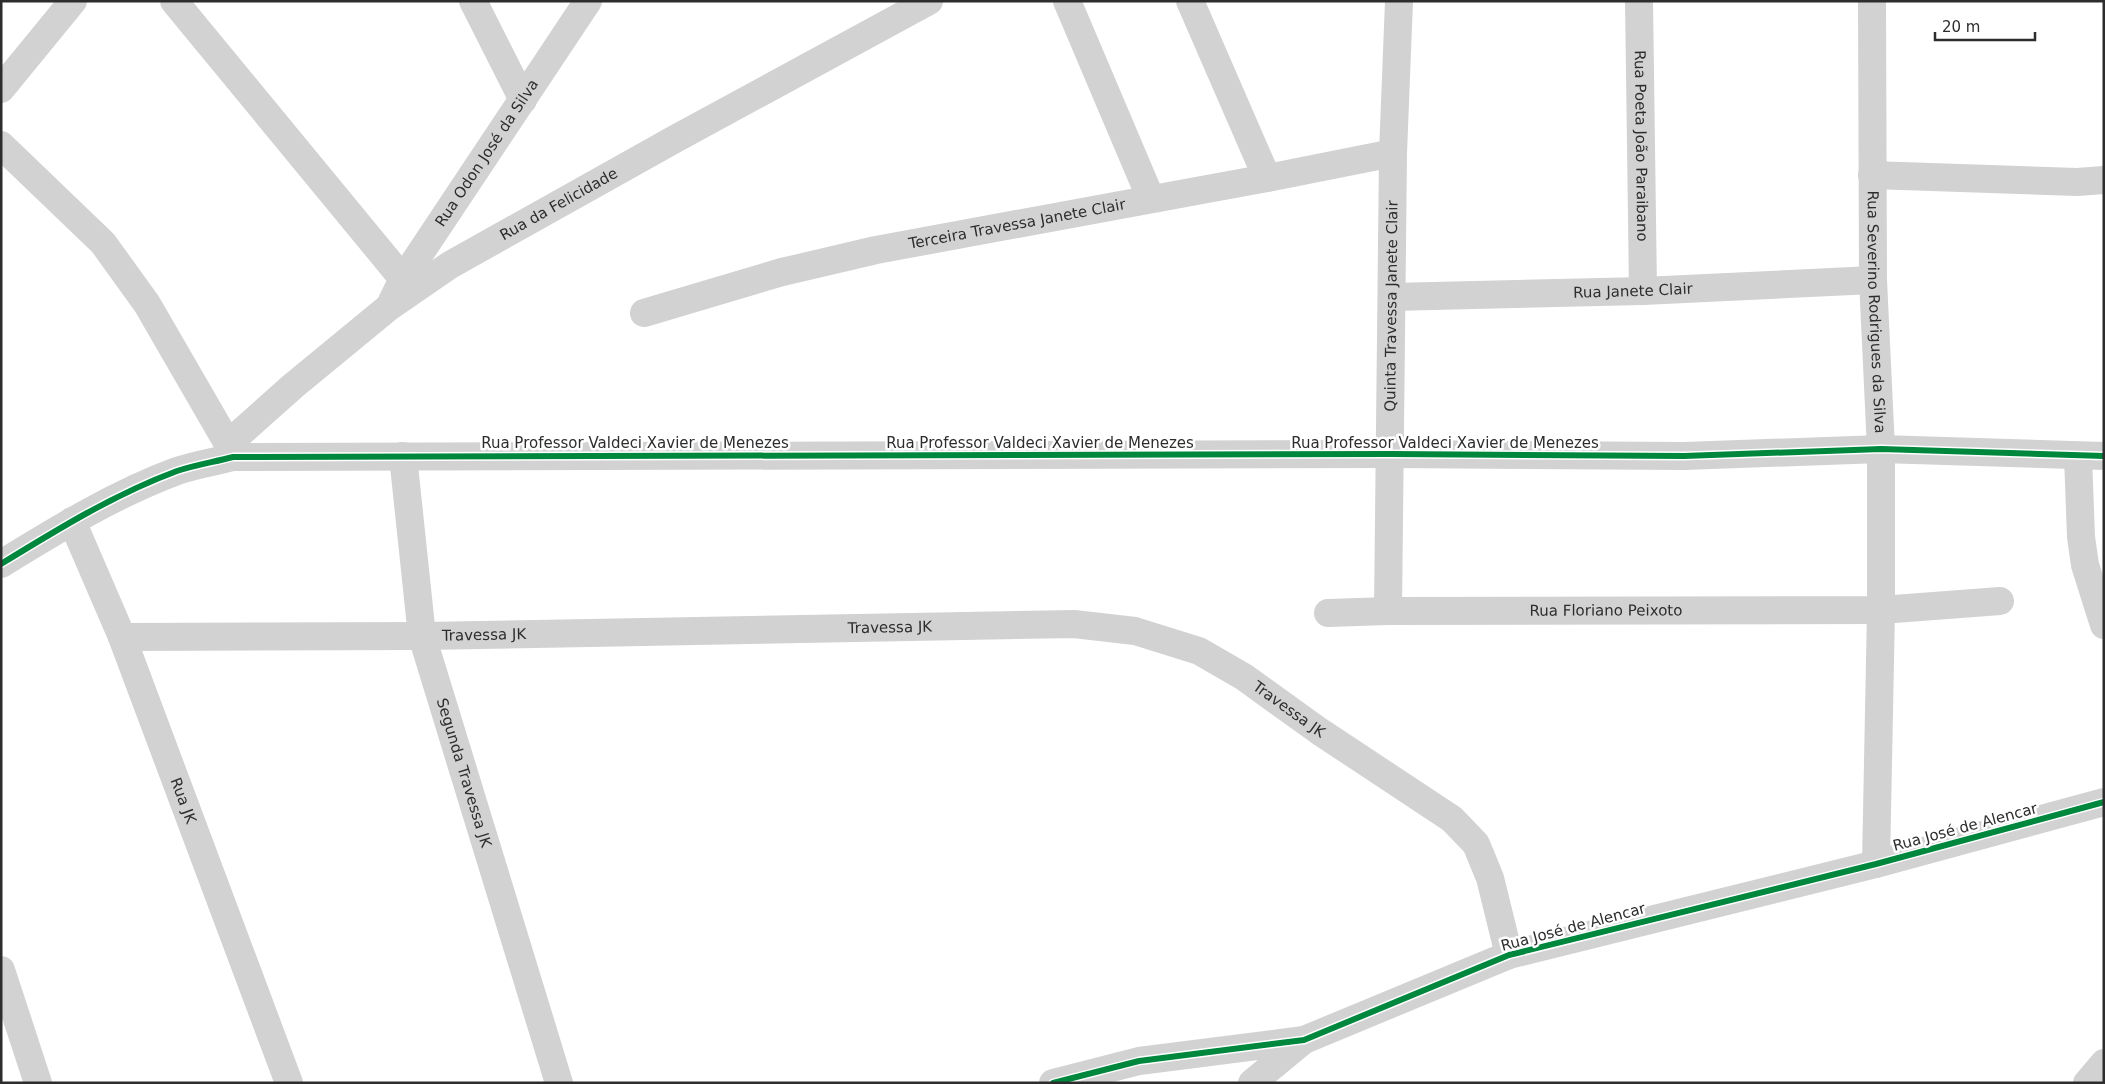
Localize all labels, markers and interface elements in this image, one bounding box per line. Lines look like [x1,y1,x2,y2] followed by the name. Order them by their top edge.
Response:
[1935,10,2035,42] scale bar
[1942,18,1980,36] text: 20 m
[1631,50,1651,242] street label: Rua Poeta João Paraibano
[431,76,542,230] street label: Rua Odon José da Silva
[497,164,621,244] street label: Rua da Felicidade
[1864,190,1889,434] street label: Rua Severino Rodrigues da Silva
[906,195,1128,253] street label: Terceira Travessa Janete Clair
[1381,199,1401,412] street label: Quinta Travessa Janete Clair
[1573,280,1694,302] street label: Rua Janete Clair
[481,434,789,452] street label: Rua Professor Valdeci Xavier de Menezes
[886,434,1194,452] street label: Rua Professor Valdeci Xavier de Menezes
[1291,434,1599,452] street label: Rua Professor Valdeci Xavier de Menezes
[1530,601,1682,620] street label: Rua Floriano Peixoto
[847,618,933,637] street label: Travessa JK
[441,625,527,645] street label: Travessa JK
[1249,677,1329,742] street label: Travessa JK
[433,696,496,851] street label: Segunda Travessa JK
[166,775,200,827] street label: Rua JK
[1891,799,2040,855] street label: Rua José de Alencar
[1499,899,1648,955] street label: Rua José de Alencar

